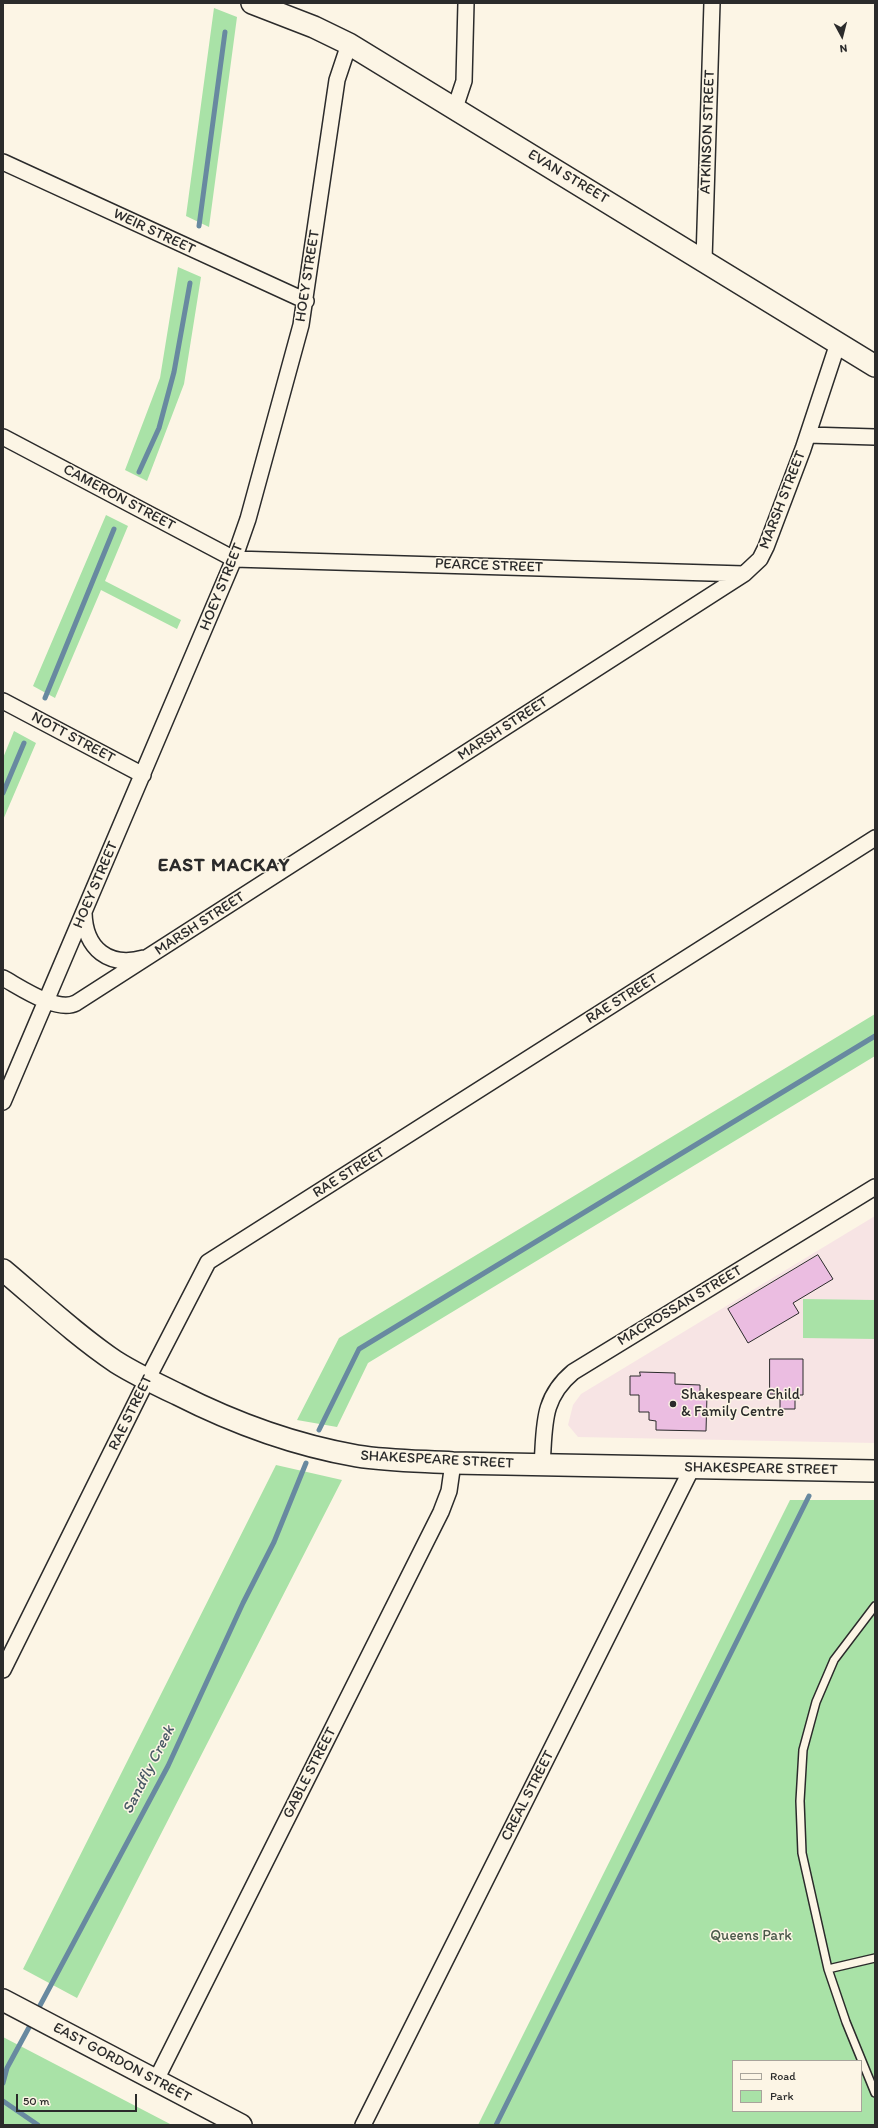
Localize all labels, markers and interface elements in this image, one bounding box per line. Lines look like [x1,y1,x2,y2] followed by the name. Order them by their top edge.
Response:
[822,16,862,56] north arrow
[839,42,848,55] text: N
[697,69,719,195] street label: ATKINSON STREET
[524,146,612,208] street label: EVAN STREET
[110,205,198,259] street label: WEIR STREET
[292,229,324,323] street label: HOEY STREET
[756,448,810,552] street label: MARSH STREET
[60,461,178,535] street label: CAMERON STREET
[196,541,248,633] street label: HOEY STREET
[435,555,543,577] street label: PEARCE STREET
[454,693,552,765] street label: MARSH STREET
[28,708,118,768] street label: NOTT STREET
[70,839,122,931] street label: HOEY STREET
[157,855,291,877] district label: EAST MACKAY
[151,888,249,960] street label: MARSH STREET
[583,970,661,1028] street label: RAE STREET
[310,1144,388,1202] street label: RAE STREET
[614,1262,746,1350] street label: MACROSSAN STREET
[105,1372,157,1454] street label: RAE STREET
[681,1386,800,1421] place label: Shakespeare Child & Family Centre
[668,1399,678,1409] marker: Shakespeare Child & Family Centre
[360,1447,514,1473] street label: SHAKESPEARE STREET
[684,1459,838,1479] street label: SHAKESPEARE STREET
[119,1723,179,1817] water label: Sandfly Creek
[279,1724,341,1822] street label: GABLE STREET
[498,1748,558,1844] street label: CREAL STREET
[710,1927,792,1945] park label: Queens Park
[50,2019,194,2107] street label: EAST GORDON STREET
[732,2060,862,2112] legend
[770,2069,796,2083] text: Road
[18,2086,139,2112] scale bar
[770,2089,794,2103] text: Park
[23,2094,49,2108] text: 50 m

